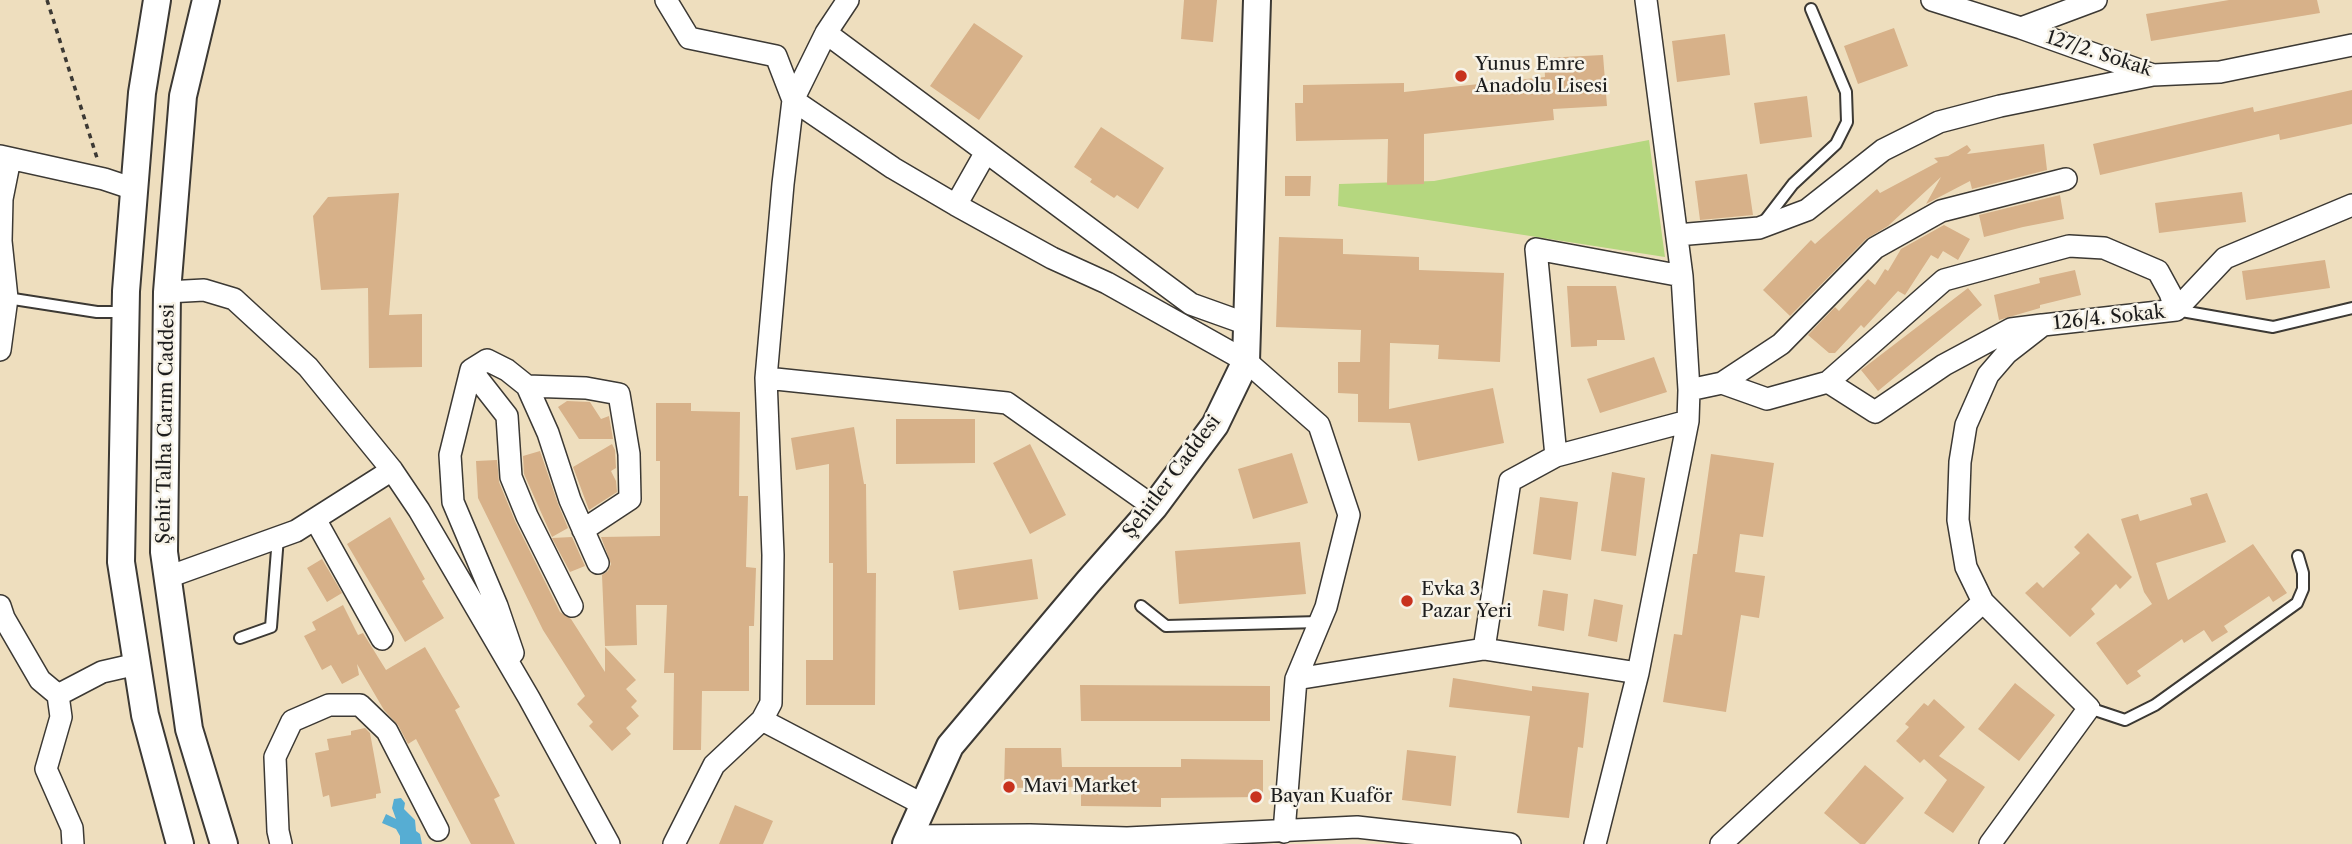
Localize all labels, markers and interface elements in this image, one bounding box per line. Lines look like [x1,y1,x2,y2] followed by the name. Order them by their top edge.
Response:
[2043,26,2155,82] street label: 127/2. Sokak
[1475,54,1608,98] place label: Yunus Emre Anadolu Lisesi
[1453,68,1469,84] marker: Yunus Emre Anadolu Lisesi
[2052,301,2166,335] street label: 126/4. Sokak
[153,304,179,544] street label: Şehit Talha Carım Caddesi
[1118,411,1226,543] street label: Şehitler Caddesi
[1421,579,1512,623] place label: Evka 3 Pazar Yeri
[1399,593,1415,609] marker: Evka 3 Pazar Yeri
[1023,776,1137,798] place label: Mavi Market
[1001,779,1017,795] marker: Mavi Market
[1270,786,1393,808] place label: Bayan Kuaför
[1248,789,1264,805] marker: Bayan Kuaför

